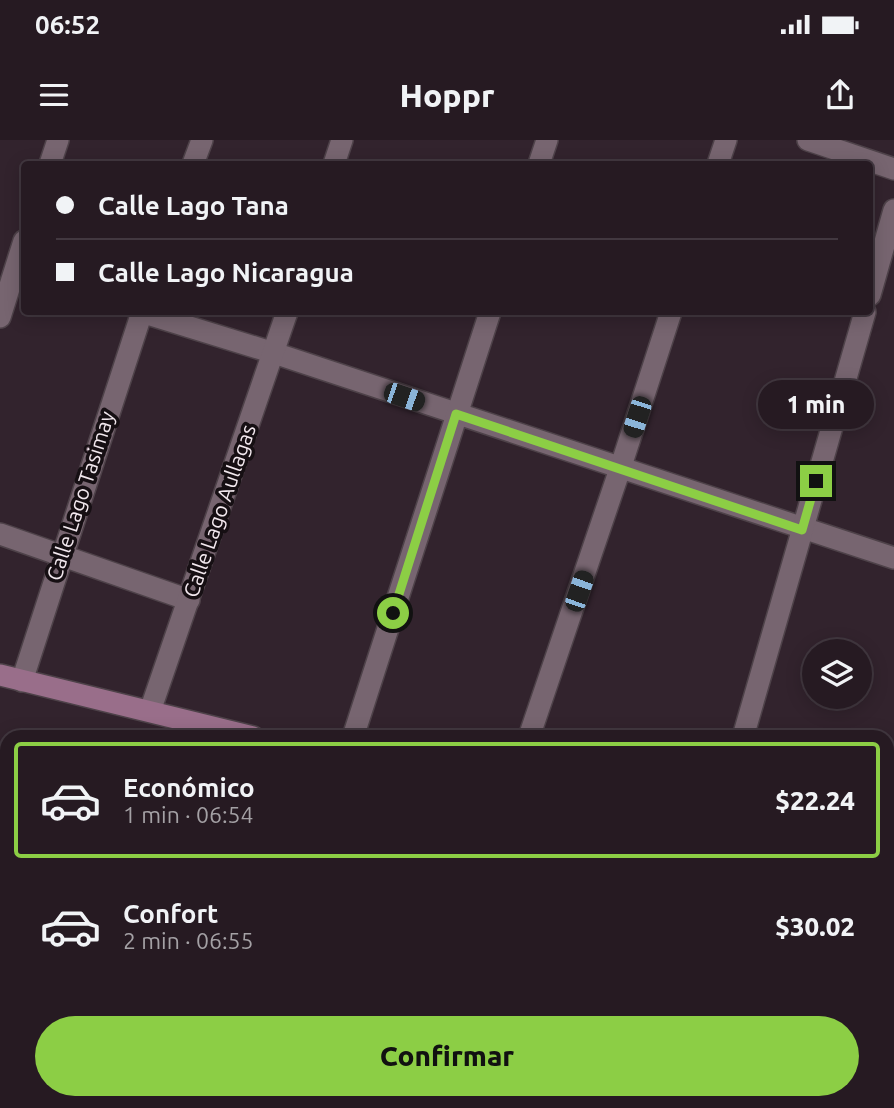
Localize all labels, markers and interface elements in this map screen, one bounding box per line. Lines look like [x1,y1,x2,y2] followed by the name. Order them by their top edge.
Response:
[35,10,100,39] text: 06:52
[35,76,73,114] icon: menu
[821,76,859,114] icon: share
[399,77,495,113] text: Hoppr
[98,191,289,220] text: Calle Lago Tana
[98,258,354,287] text: Calle Lago Nicaragua
[381,380,428,414] car
[758,380,874,428] callout: 1 min
[787,392,845,417] text: 1 min
[621,394,654,440] car
[41,408,119,583] street label: Calle Lago Tasimay
[178,421,260,600] street label: Calle Lago Aullagas
[800,465,832,497] route end
[563,568,596,614] car
[377,597,409,629] route start
[802,639,872,709] map controls
[802,639,872,709] button: layers
[39,769,102,832] icon: car
[123,773,255,802] text: Económico
[775,786,855,815] text: $22.24
[123,802,254,827] text: 1 min · 06:54
[39,895,102,958] icon: car
[123,899,218,928] text: Confort
[775,912,855,941] text: $30.02
[123,928,254,953] text: 2 min · 06:55
[35,1016,859,1096] button: Confirmar

